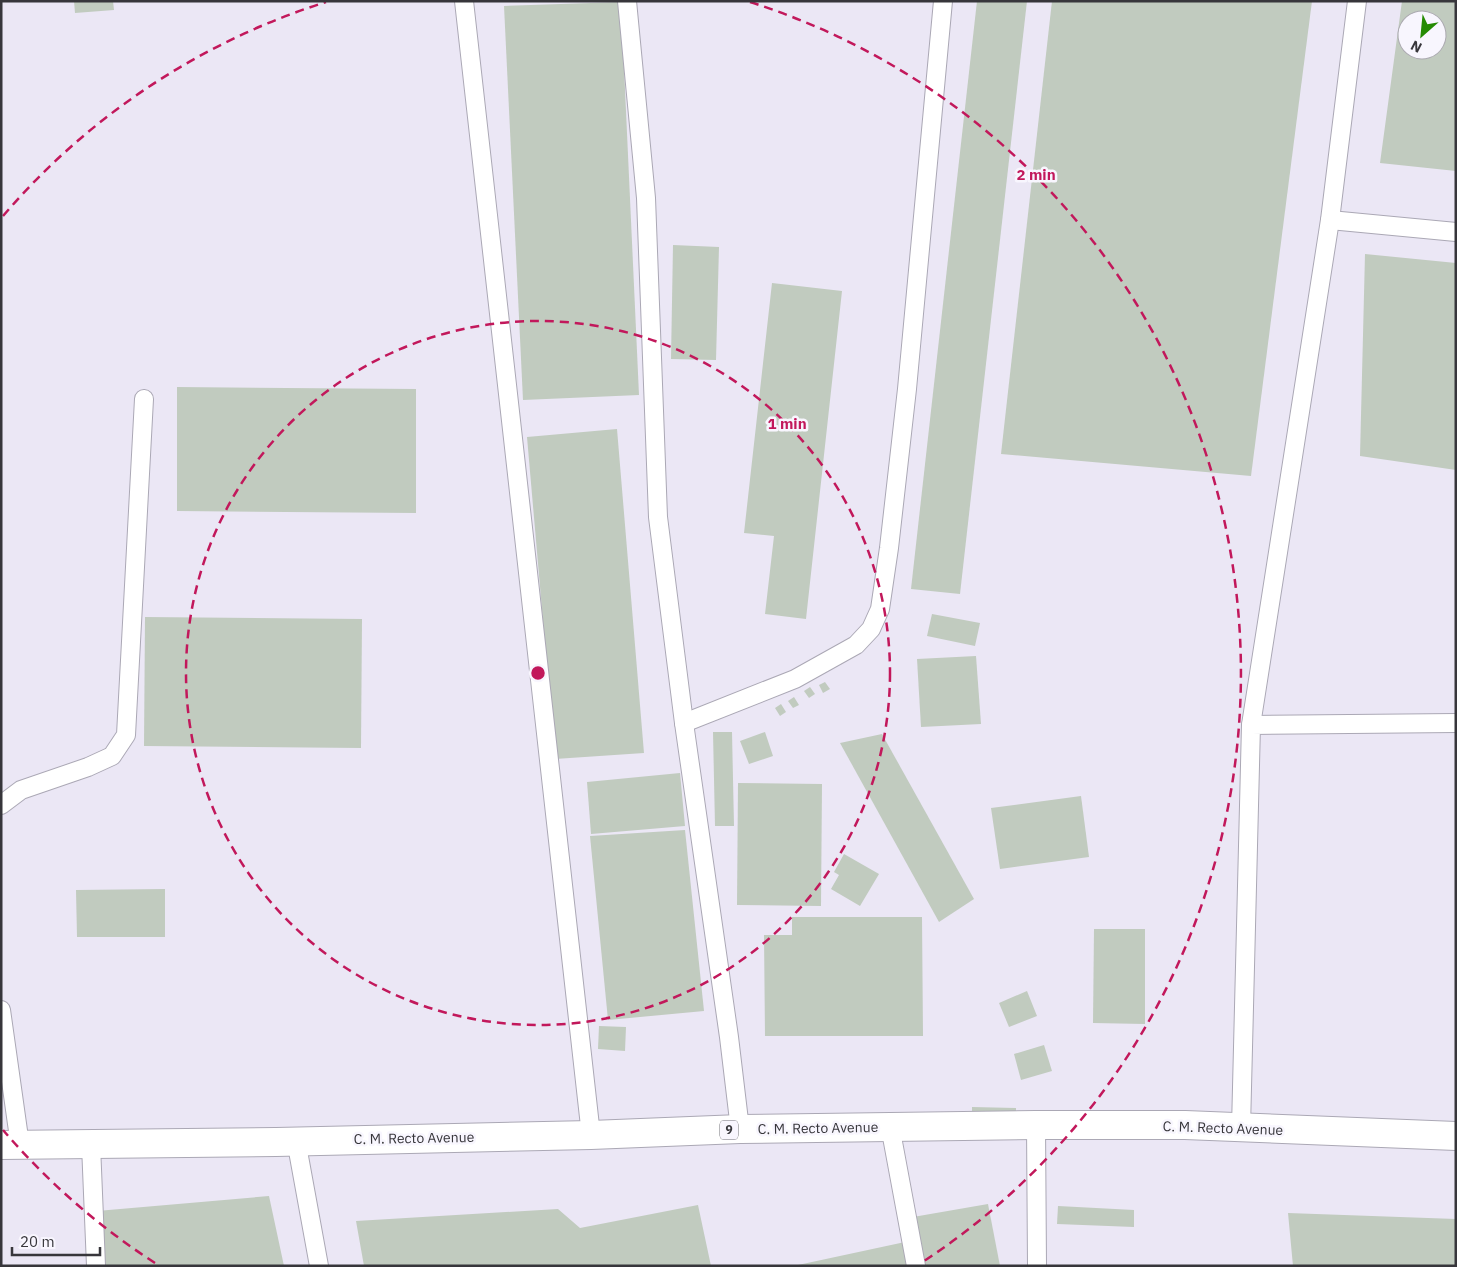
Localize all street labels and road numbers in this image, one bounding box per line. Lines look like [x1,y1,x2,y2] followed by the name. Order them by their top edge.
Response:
[1162,1117,1284,1139] street label: C. M. Recto Avenue
[758,1118,879,1138] street label: C. M. Recto Avenue
[720,1120,738,1140] road number: 9
[354,1128,475,1148] street label: C. M. Recto Avenue

